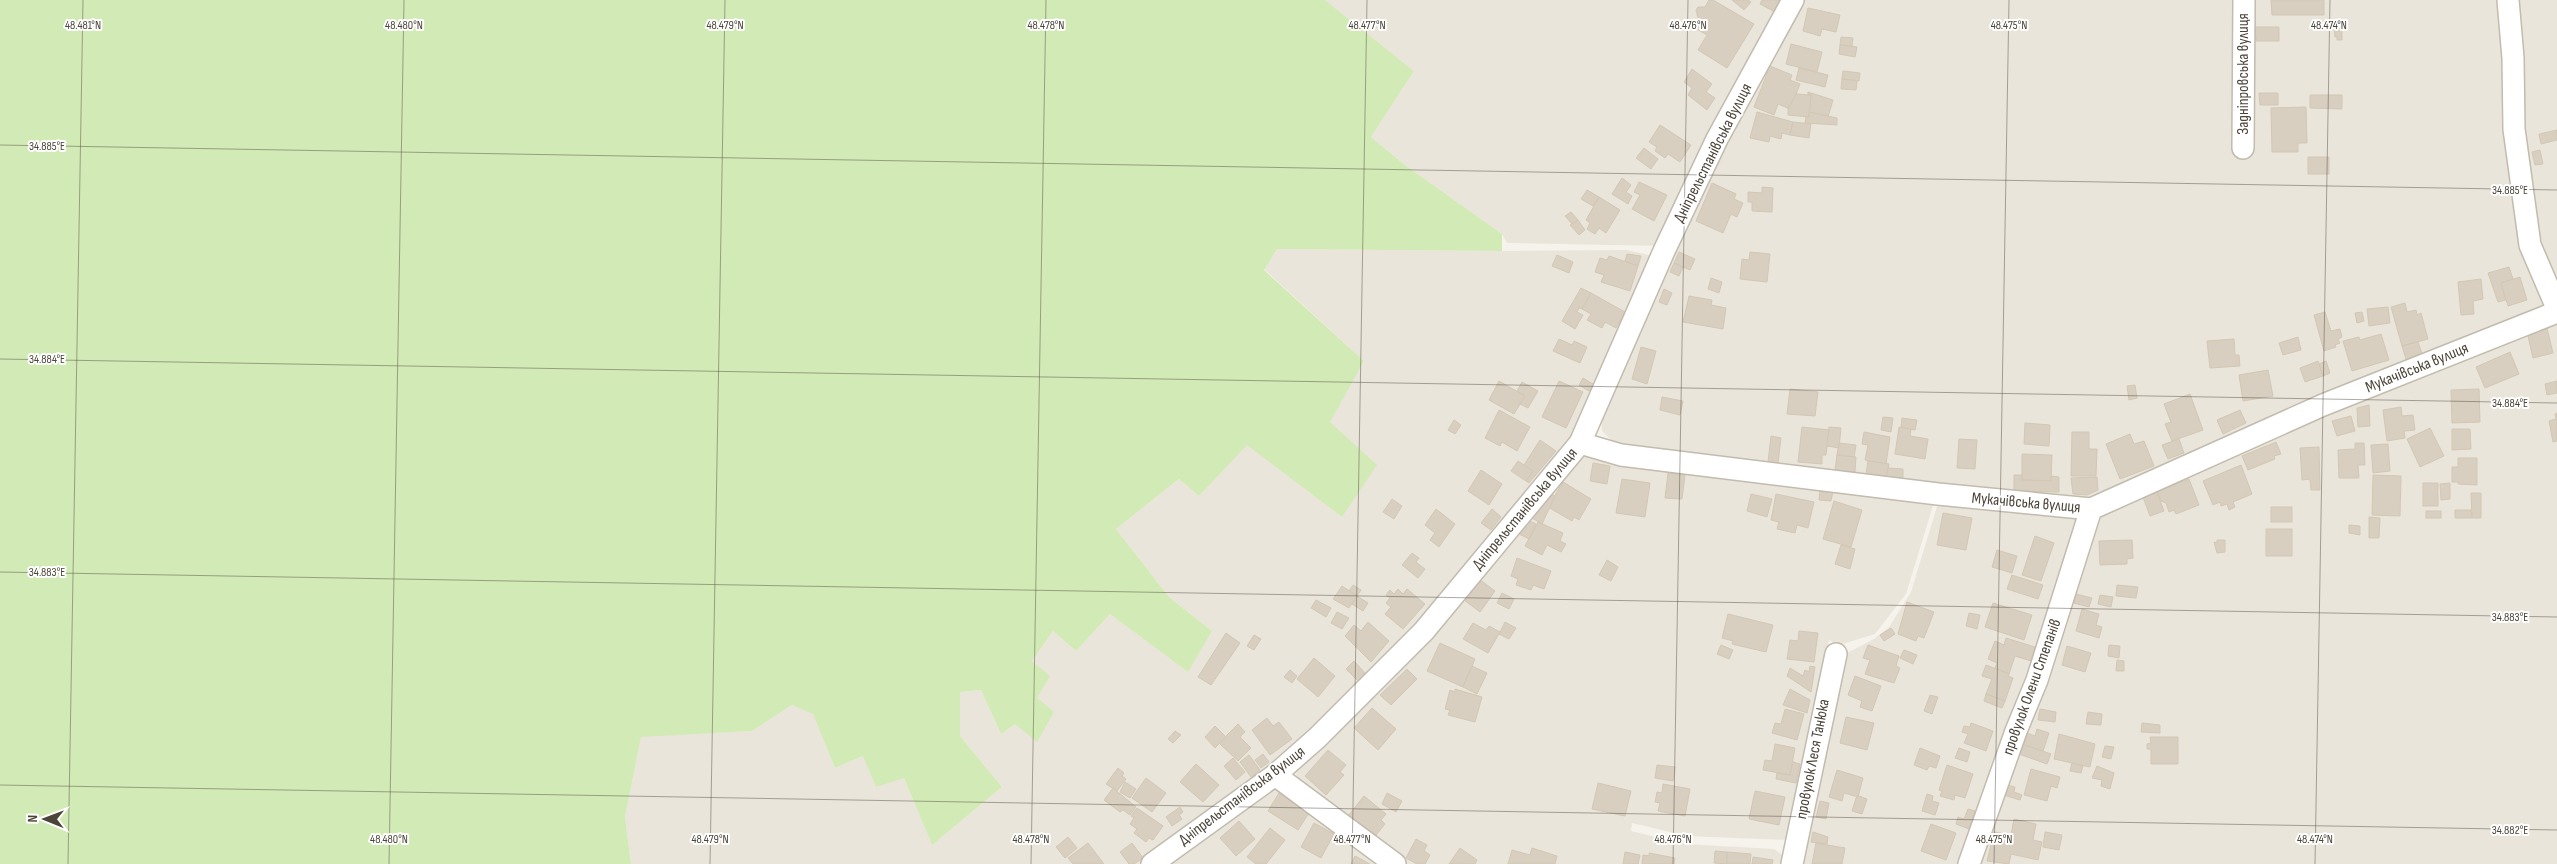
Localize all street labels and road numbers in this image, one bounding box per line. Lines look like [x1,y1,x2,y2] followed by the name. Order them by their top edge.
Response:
[2234,13,2253,135] street label: Задніпровська вулиця
[1670,80,1756,226] street label: Дніпрельстанівська вулиця
[2363,339,2471,397] street label: Мукачівська вулиця
[1468,444,1582,574] street label: Дніпрельстанівська вулиця
[1971,489,2081,517] street label: Мукачівська вулиця
[1999,616,2065,758] street label: провулок Олени Степанів
[1792,697,1834,821] street label: провулок Леся Танюка
[1175,742,1309,850] street label: Дніпрельстанівська вулиця

